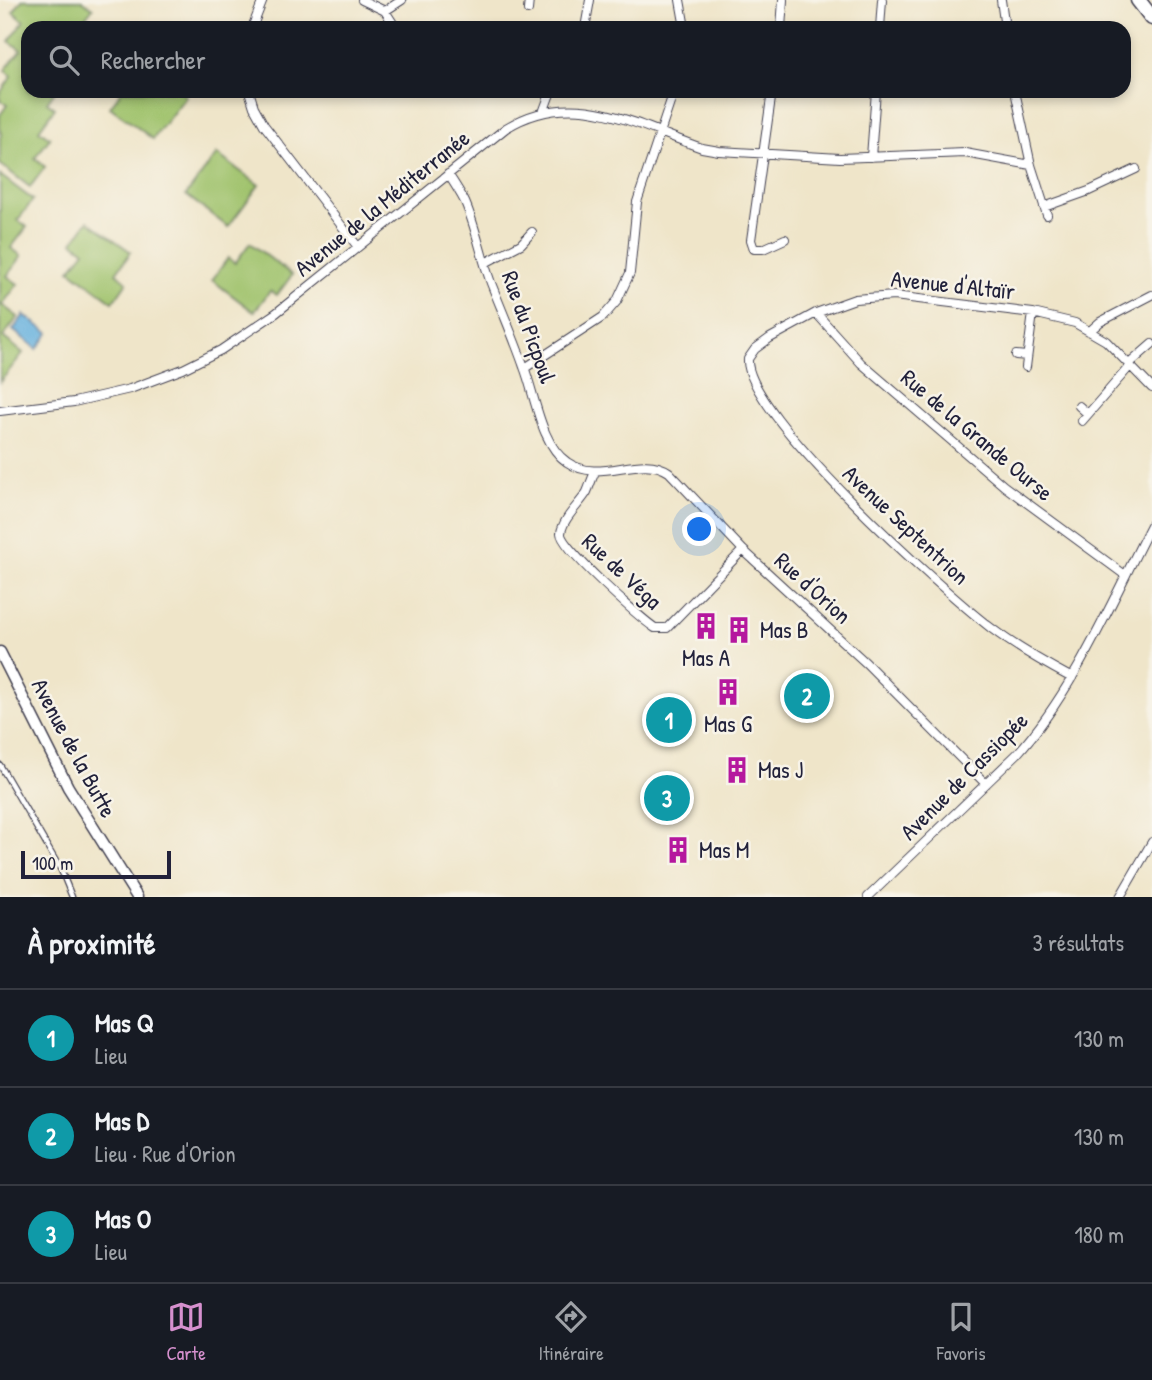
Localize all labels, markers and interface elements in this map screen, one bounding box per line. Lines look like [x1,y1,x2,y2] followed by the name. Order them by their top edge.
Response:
[21,21,1131,98] search box
[45,41,83,79] icon: search
[101,42,206,77] text: Rechercher
[288,122,476,283] street label: Avenue de la Méditerranée
[889,263,1017,306] street label: Avenue d'Altaïr
[495,266,564,388] street label: Rue du Picpoul
[895,362,1060,507] street label: Rue de la Grande Ourse
[836,458,976,591] street label: Avenue Septentrion
[682,512,716,546] your location
[576,526,669,616] street label: Rue de Véga
[768,545,858,630] street label: Rue d'Orion
[691,611,721,641] building icon: Mas A
[760,614,809,645] place label: Mas B
[724,615,754,645] building icon: Mas B
[682,642,730,673] place label: Mas A
[784,670,830,722] pin: 2
[25,673,124,823] street label: Avenue de la Butte
[713,677,743,707] building icon: Mas G
[646,694,692,746] pin: 1
[893,705,1034,846] street label: Avenue de Cassiopée
[704,708,752,739] place label: Mas G
[758,754,803,785] place label: Mas J
[722,755,752,785] building icon: Mas J
[644,772,690,824] pin: 3
[699,834,750,865] place label: Mas M
[663,835,693,865] building icon: Mas M
[21,848,172,880] scale bar
[32,850,73,876] text: 100 m
[28,923,156,963] text: À proximité
[1033,927,1124,958] text: 3 résultats
[95,1005,154,1040] text: Mas Q
[47,1023,55,1054] text: 1
[1074,1023,1124,1054] text: 130 m
[95,1040,127,1071] text: Lieu
[95,1103,149,1138] text: Mas D
[46,1121,56,1152] text: 2
[1074,1121,1124,1152] text: 130 m
[95,1138,236,1169] text: Lieu · Rue d'Orion
[95,1201,151,1236] text: Mas O
[46,1219,56,1250] text: 3
[1074,1219,1124,1250] text: 180 m
[95,1236,127,1267] text: Lieu
[166,1298,206,1366] tab: Carte
[539,1298,604,1366] tab: Itinéraire
[937,1298,986,1366] tab: Favoris

